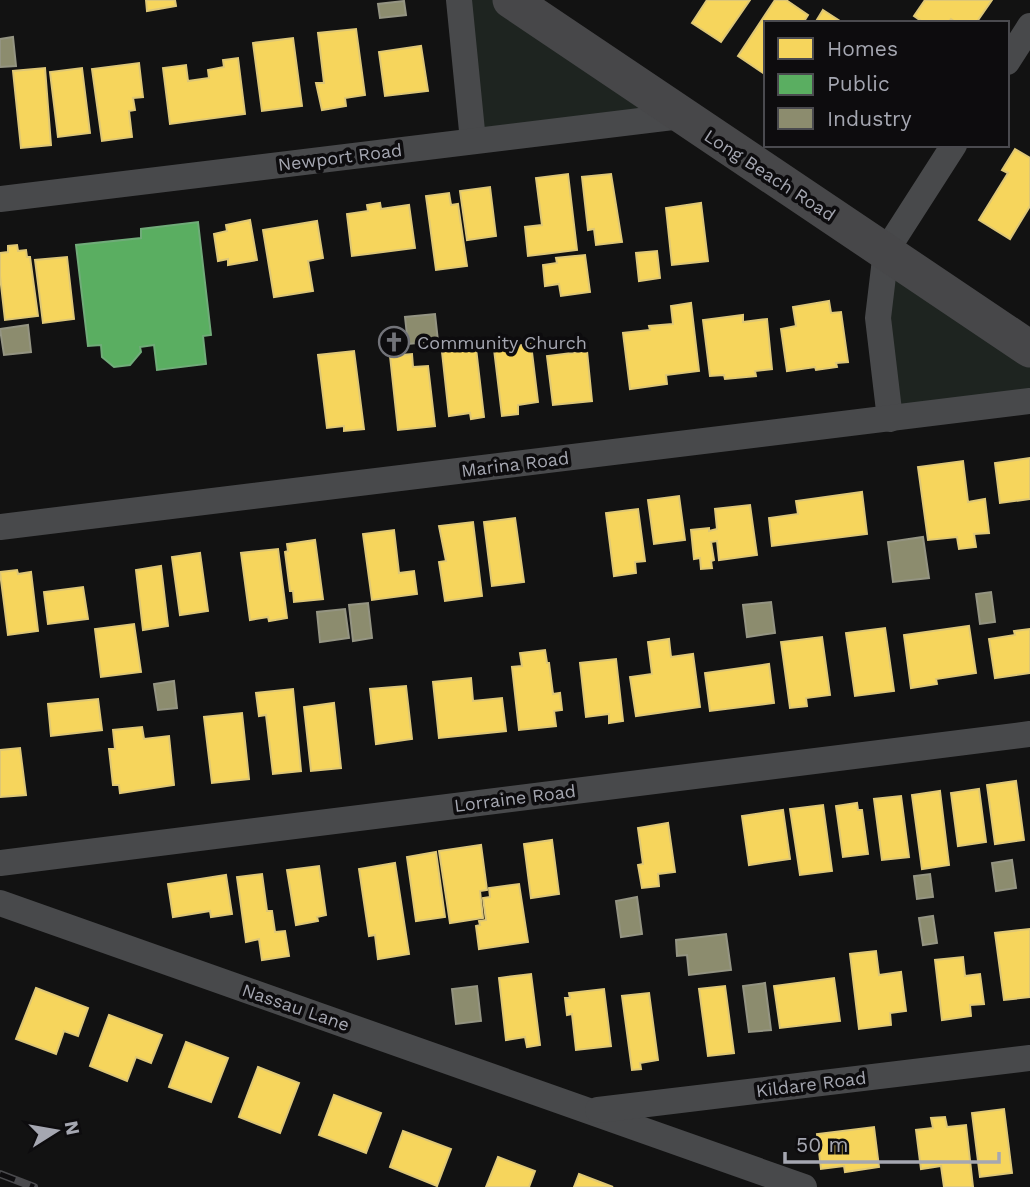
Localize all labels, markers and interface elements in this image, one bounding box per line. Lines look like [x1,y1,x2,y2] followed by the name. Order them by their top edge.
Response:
[764,21,1009,147] legend
[827,36,898,61] text: Homes
[827,71,890,96] text: Public
[827,106,912,131] text: Industry
[701,125,839,225] street label: Long Beach Road
[277,139,403,175] street label: Newport Road
[377,325,411,359] church icon: Community Church
[417,332,587,353] place label: Community Church
[460,447,570,481] street label: Marina Road
[453,780,577,816] street label: Lorraine Road
[240,979,352,1035] street label: Nassau Lane
[755,1067,867,1101] street label: Kildare Road
[21,1096,91,1166] north arrow
[60,1119,85,1137] text: N
[785,1120,998,1164] scale bar
[796,1132,848,1157] text: 50 m

